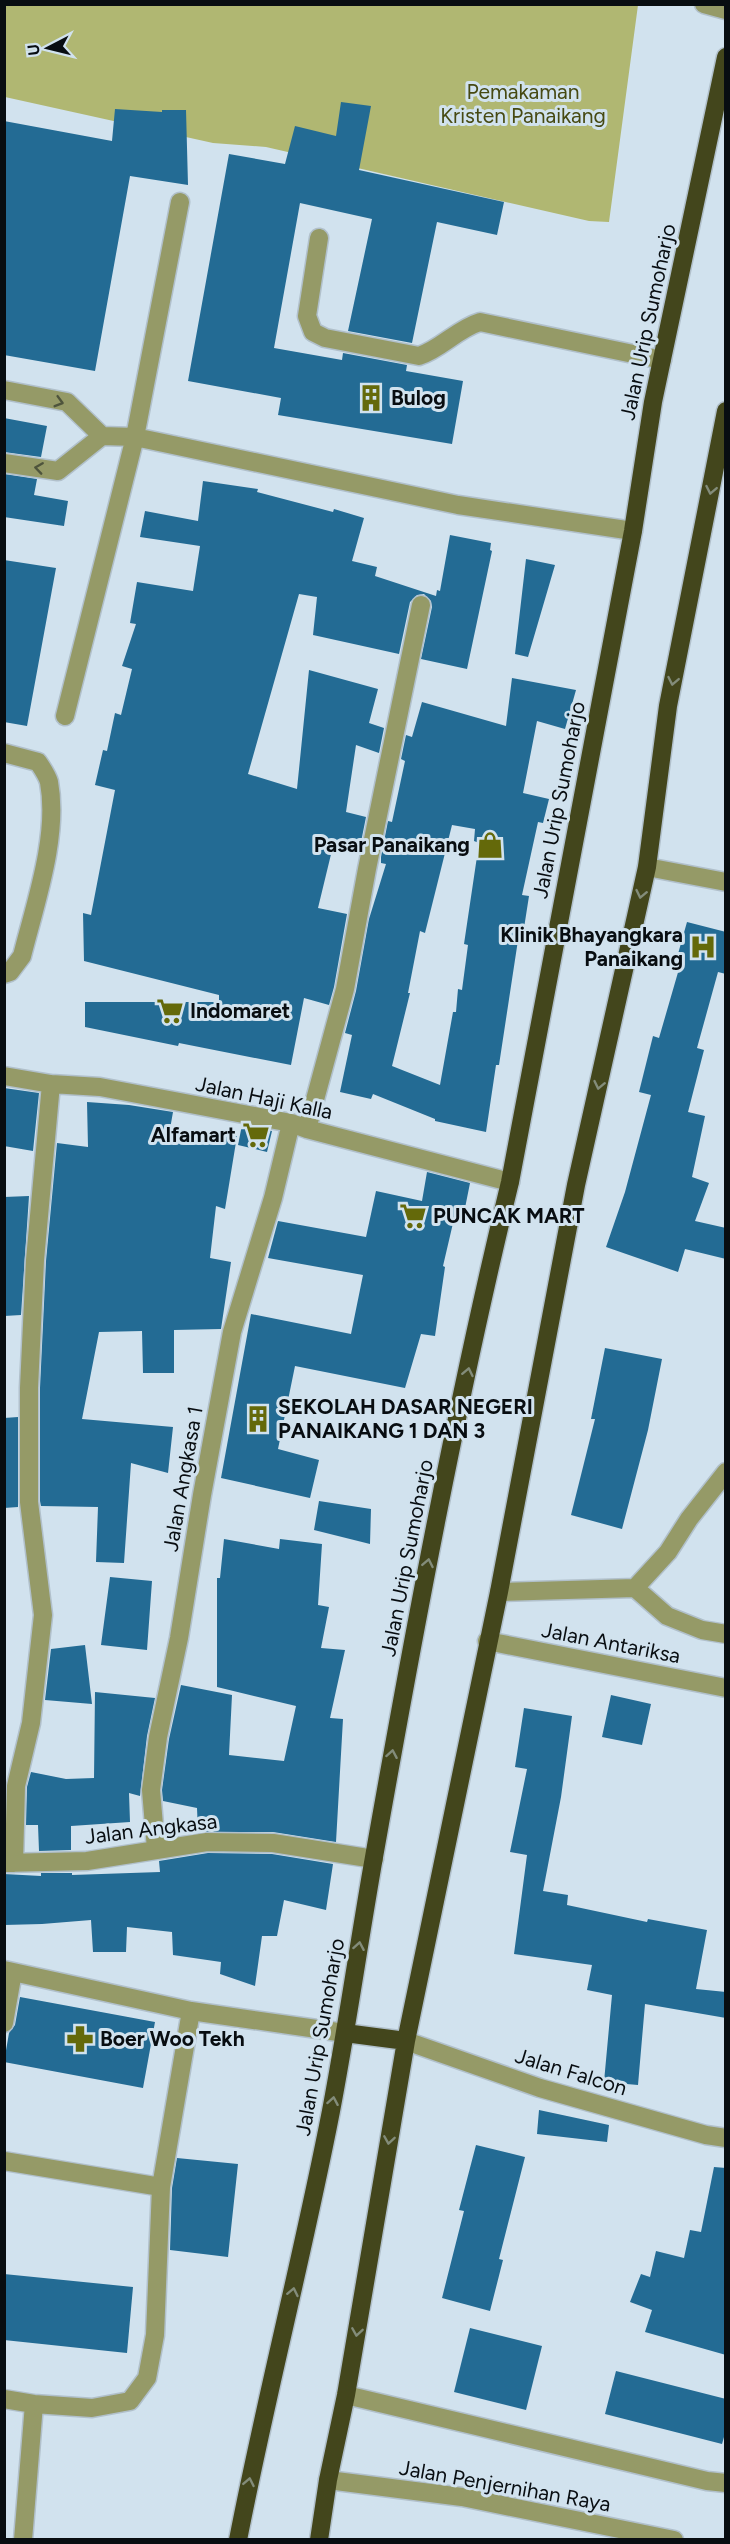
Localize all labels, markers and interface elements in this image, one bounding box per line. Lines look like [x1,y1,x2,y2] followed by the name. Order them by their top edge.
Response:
[18,18,78,78] north arrow
[23,43,44,57] text: U
[440,79,606,128] park label: Pemakaman Kristen Panaikang
[614,221,681,422] street label: Jalan Urip Sumoharjo
[356,383,386,413] building icon: Bulog
[391,385,446,410] place label: Bulog
[54,394,64,407] one-way arrow
[34,463,43,475] one-way arrow
[705,484,718,494] one-way arrow
[667,676,680,686] one-way arrow
[527,699,590,901] street label: Jalan Urip Sumoharjo
[475,830,505,860] shop icon: Pasar Panaikang
[314,832,470,857] place label: Pasar Panaikang
[635,889,648,899] one-way arrow
[500,922,683,971] place label: Klinik Bhayangkara Panaikang
[688,932,718,962] hospital icon: Klinik Bhayangkara Panaikang
[155,996,185,1026] supermarket icon: Indomaret
[190,998,290,1023] place label: Indomaret
[193,1071,335,1124] street label: Jalan Haji Kalla
[593,1079,606,1089] one-way arrow
[241,1120,271,1150] supermarket icon: Alfamart
[151,1122,236,1147] place label: Alfamart
[398,1201,428,1231] supermarket icon: PUNCAK MART
[433,1203,584,1228] place label: PUNCAK MART
[461,1367,474,1377] one-way arrow
[278,1394,533,1443] place label: SEKOLAH DASAR NEGERI PANAIKANG 1 DAN 3
[157,1404,208,1553] street label: Jalan Angkasa 1
[243,1404,273,1434] building icon: SEKOLAH DASAR NEGERI PANAIKANG 1 DAN 3
[375,1457,438,1659] street label: Jalan Urip Sumoharjo
[421,1558,434,1568] one-way arrow
[540,1617,683,1668] street label: Jalan Antariksa
[385,1749,398,1759] one-way arrow
[83,1808,219,1849] street label: Jalan Angkasa
[290,1936,349,2138] street label: Jalan Urip Sumoharjo
[352,1942,364,1951] one-way arrow
[65,2024,95,2054] pharmacy icon: Boer Woo Tekh
[100,2026,245,2051] place label: Boer Woo Tekh
[512,2043,630,2100] street label: Jalan Falcon
[326,2097,338,2106] one-way arrow
[383,2135,396,2145] one-way arrow
[285,2287,298,2297] one-way arrow
[351,2327,364,2337] one-way arrow
[397,2455,613,2516] street label: Jalan Penjernihan Raya
[242,2477,255,2487] one-way arrow

